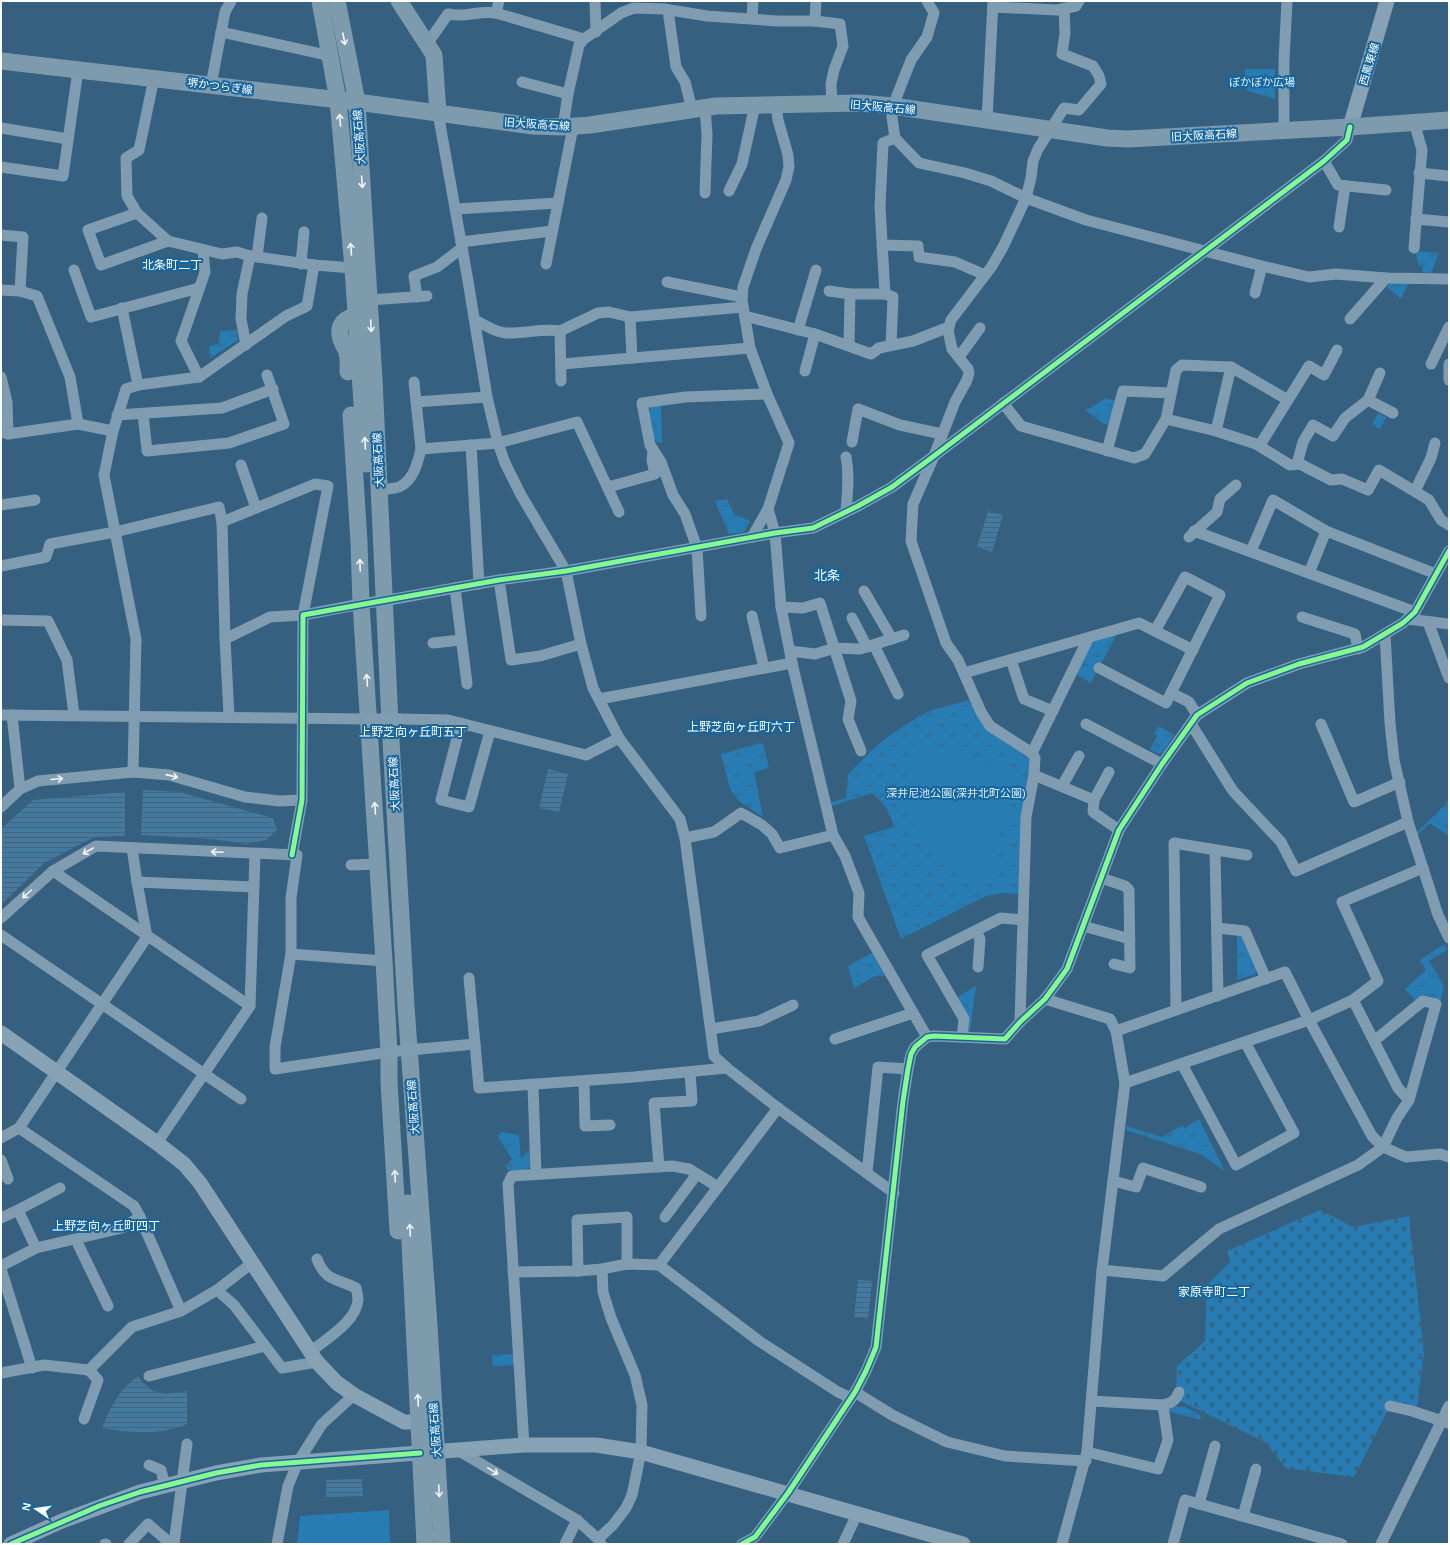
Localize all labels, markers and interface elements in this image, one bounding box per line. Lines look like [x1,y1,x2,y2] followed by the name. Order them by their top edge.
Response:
[341,32,349,45] one-way arrow
[1357,41,1381,87] street label: 西鳳東線
[187,76,253,96] street label: 堺かつらぎ線
[1229,76,1295,88] park label: ぽかぽか広場
[850,98,916,116] street label: 旧大阪高石線
[351,109,367,165] street label: 大阪高石線
[336,113,343,126] one-way arrow
[504,116,570,132] street label: 旧大阪高石線
[1171,127,1237,143] street label: 旧大阪高石線
[358,175,365,188] one-way arrow
[347,243,355,256] one-way arrow
[142,258,202,272] district label: 北条町二丁
[367,319,374,332] one-way arrow
[371,432,385,488] street label: 大阪高石線
[361,437,368,450] one-way arrow
[356,559,364,572] one-way arrow
[814,568,840,583] district label: 北条
[363,674,370,687] one-way arrow
[687,720,795,734] district label: 上野芝向ヶ丘町六丁
[359,725,467,739] district label: 上野芝向ヶ丘町五丁
[387,756,401,812] street label: 大阪高石線
[165,773,178,781] one-way arrow
[50,775,63,783] one-way arrow
[886,787,1026,799] park label: 深井尼池公園(深井北町公園)
[371,802,379,815] one-way arrow
[82,848,94,855] one-way arrow
[211,848,224,856] one-way arrow
[22,890,32,899] one-way arrow
[405,1079,421,1135] street label: 大阪高石線
[391,1170,398,1183] one-way arrow
[52,1219,160,1233] district label: 上野芝向ヶ丘町四丁
[406,1224,413,1237] one-way arrow
[1178,1285,1250,1299] district label: 家原寺町二丁
[414,1394,421,1407] one-way arrow
[427,1402,443,1458] street label: 大阪高石線
[487,1467,499,1475] one-way arrow
[435,1484,443,1497] one-way arrow
[16,1489,56,1529] north arrow
[20,1501,33,1512] text: N

